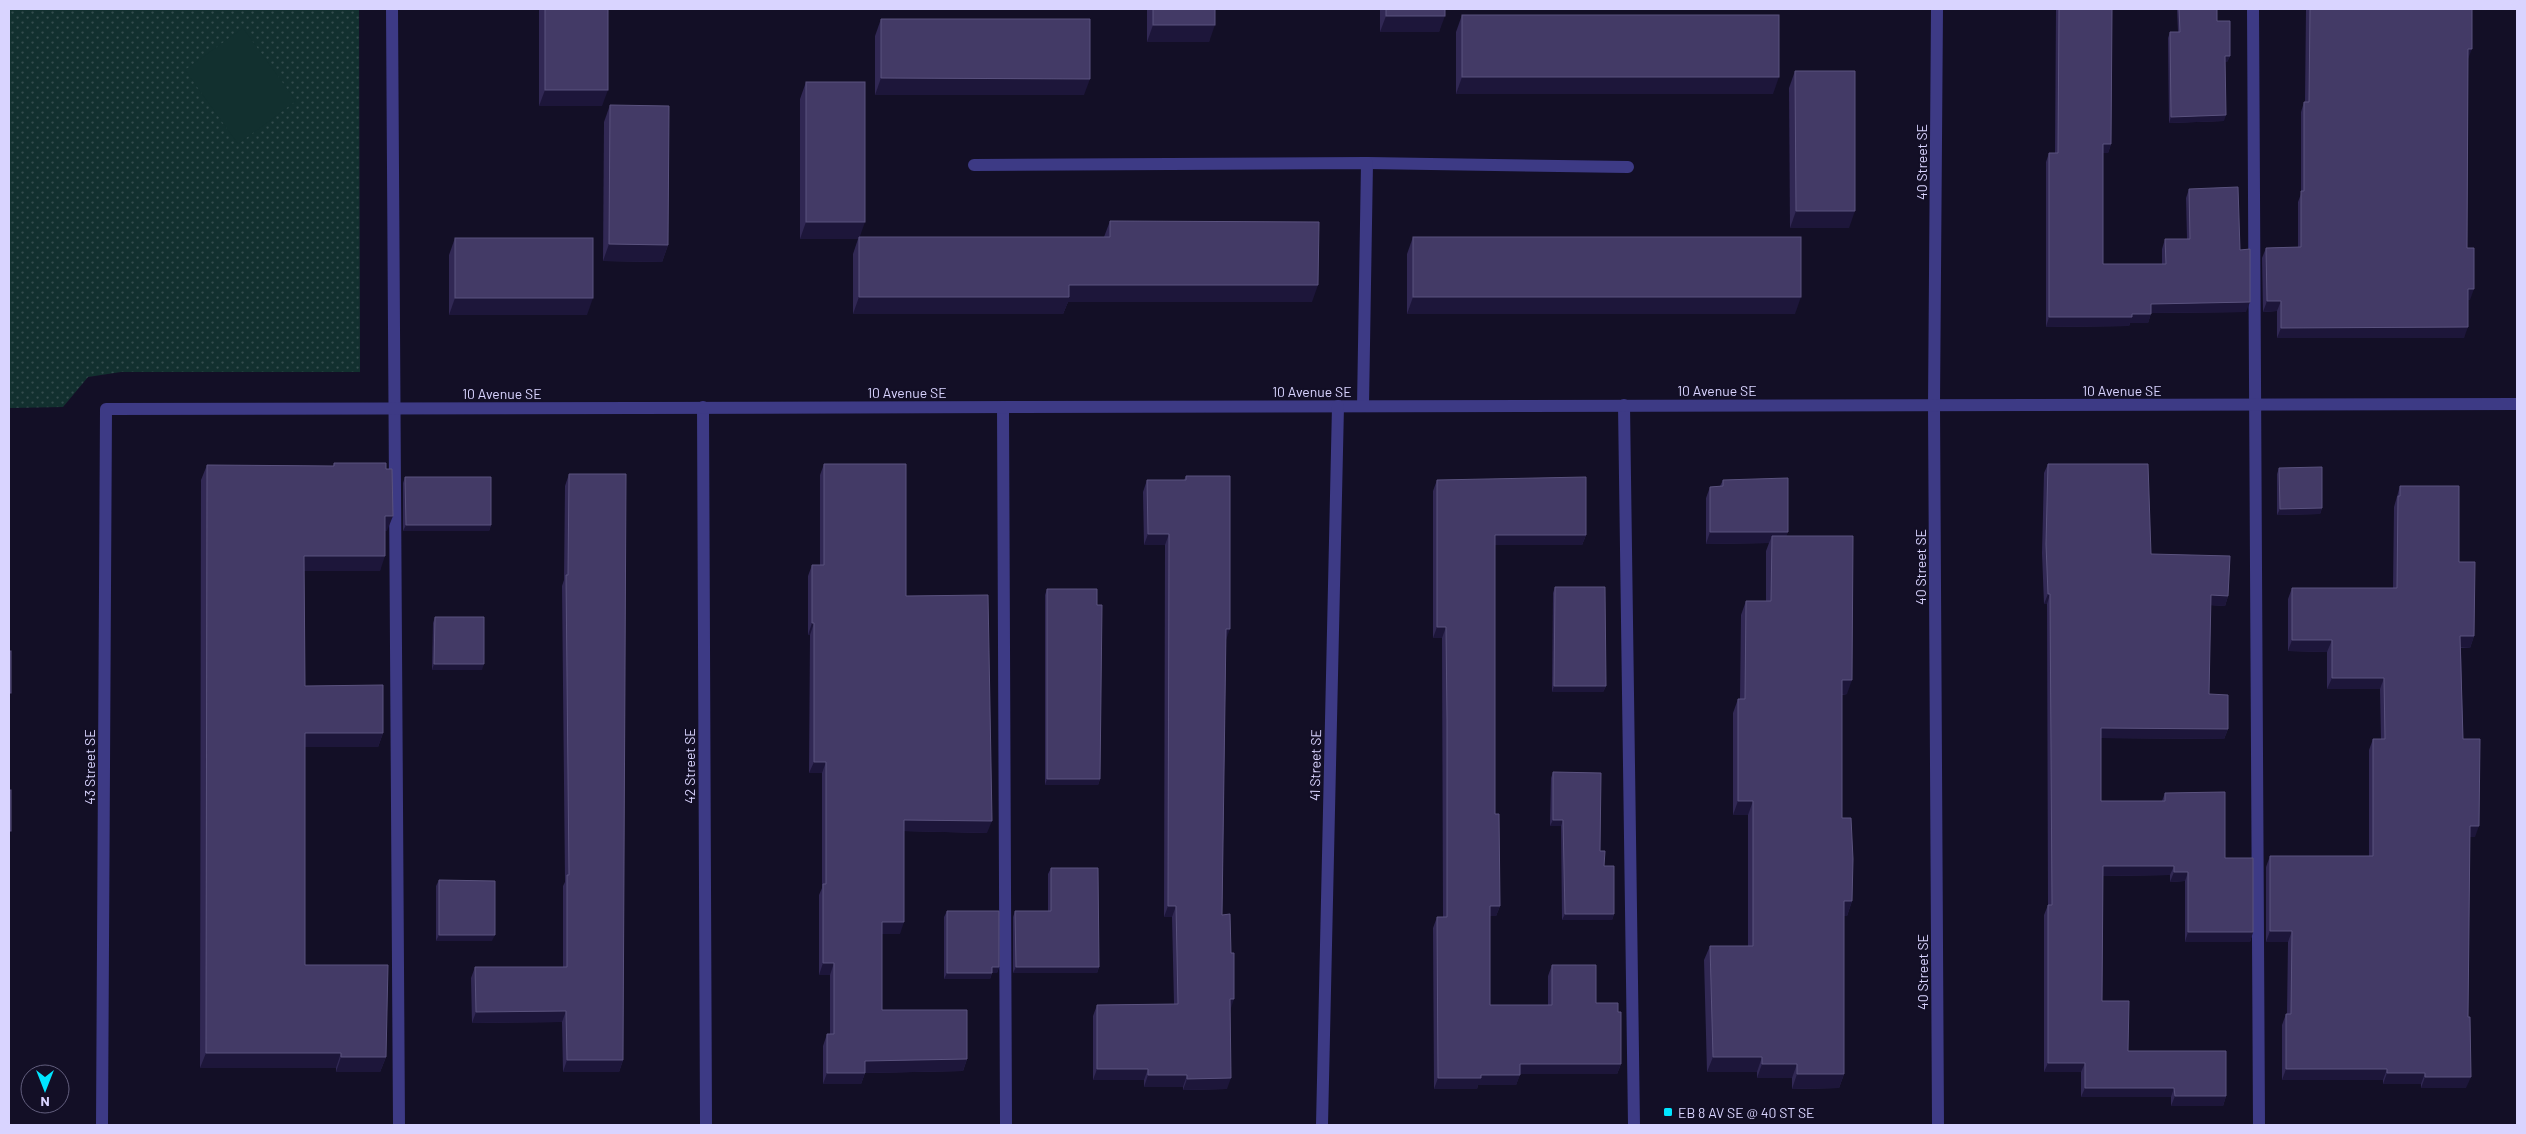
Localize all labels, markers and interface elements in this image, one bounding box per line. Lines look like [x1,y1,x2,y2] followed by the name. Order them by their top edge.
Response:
[1913,124,1930,200] street label: 40 Street SE
[1677,382,1757,399] street label: 10 Avenue SE
[2082,382,2162,399] street label: 10 Avenue SE
[1272,383,1352,400] street label: 10 Avenue SE
[867,384,947,401] street label: 10 Avenue SE
[462,385,542,402] street label: 10 Avenue SE
[1912,529,1929,605] street label: 40 Street SE
[681,728,698,804] street label: 42 Street SE
[81,729,98,805] street label: 43 Street SE
[1306,729,1324,801] street label: 41 Street SE
[1914,934,1931,1010] street label: 40 Street SE
[20,1064,70,1114] north arrow
[40,1094,50,1111] text: N
[1678,1104,1815,1121] place label: EB 8 AV SE @ 40 ST SE
[1662,1106,1674,1118] marker: EB 8 AV SE @ 40 ST SE

